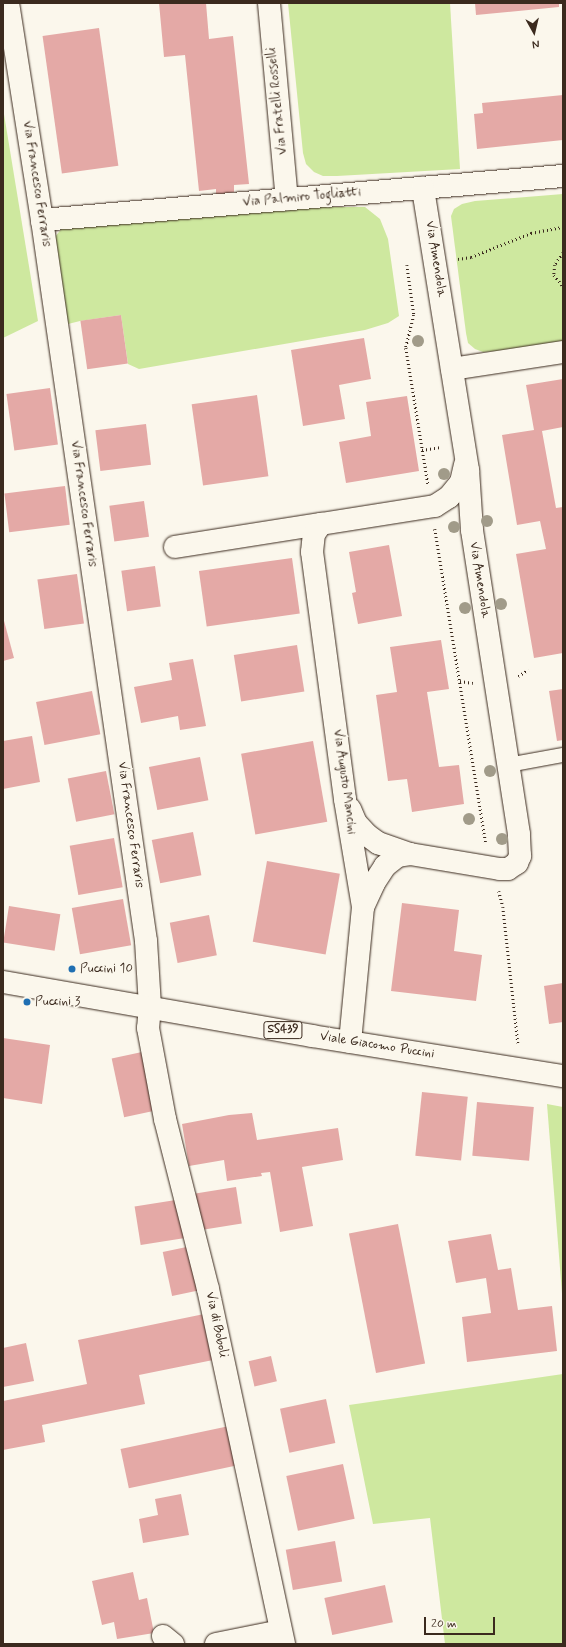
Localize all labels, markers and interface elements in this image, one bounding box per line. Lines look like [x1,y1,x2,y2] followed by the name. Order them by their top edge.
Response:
[514,12,554,52] north arrow
[531,36,540,51] text: N
[265,47,291,155] street label: Via Fratelli Rosselli
[19,121,53,247] street label: Via Francesco Ferraris
[243,185,361,211] street label: Via Palmiro Togliatti
[421,221,449,297] street label: Via Amendola
[67,441,99,567] street label: Via Francesco Ferraris
[465,542,493,618] street label: Via Amendola
[329,728,359,836] street label: Via Augusto Mancini
[114,762,146,888] street label: Via Francesco Ferraris
[80,961,133,977] place label: Puccini 10
[67,964,77,974] marker: Puccini 10
[35,994,80,1010] place label: Puccini 3
[22,997,32,1007] marker: Puccini 3
[263,1020,303,1040] road number: SS439
[317,1029,437,1063] street label: Viale Giacomo Puccini
[201,1290,231,1360] street label: Via di Boboli
[426,1609,497,1635] scale bar
[431,1616,457,1632] text: 20 m

